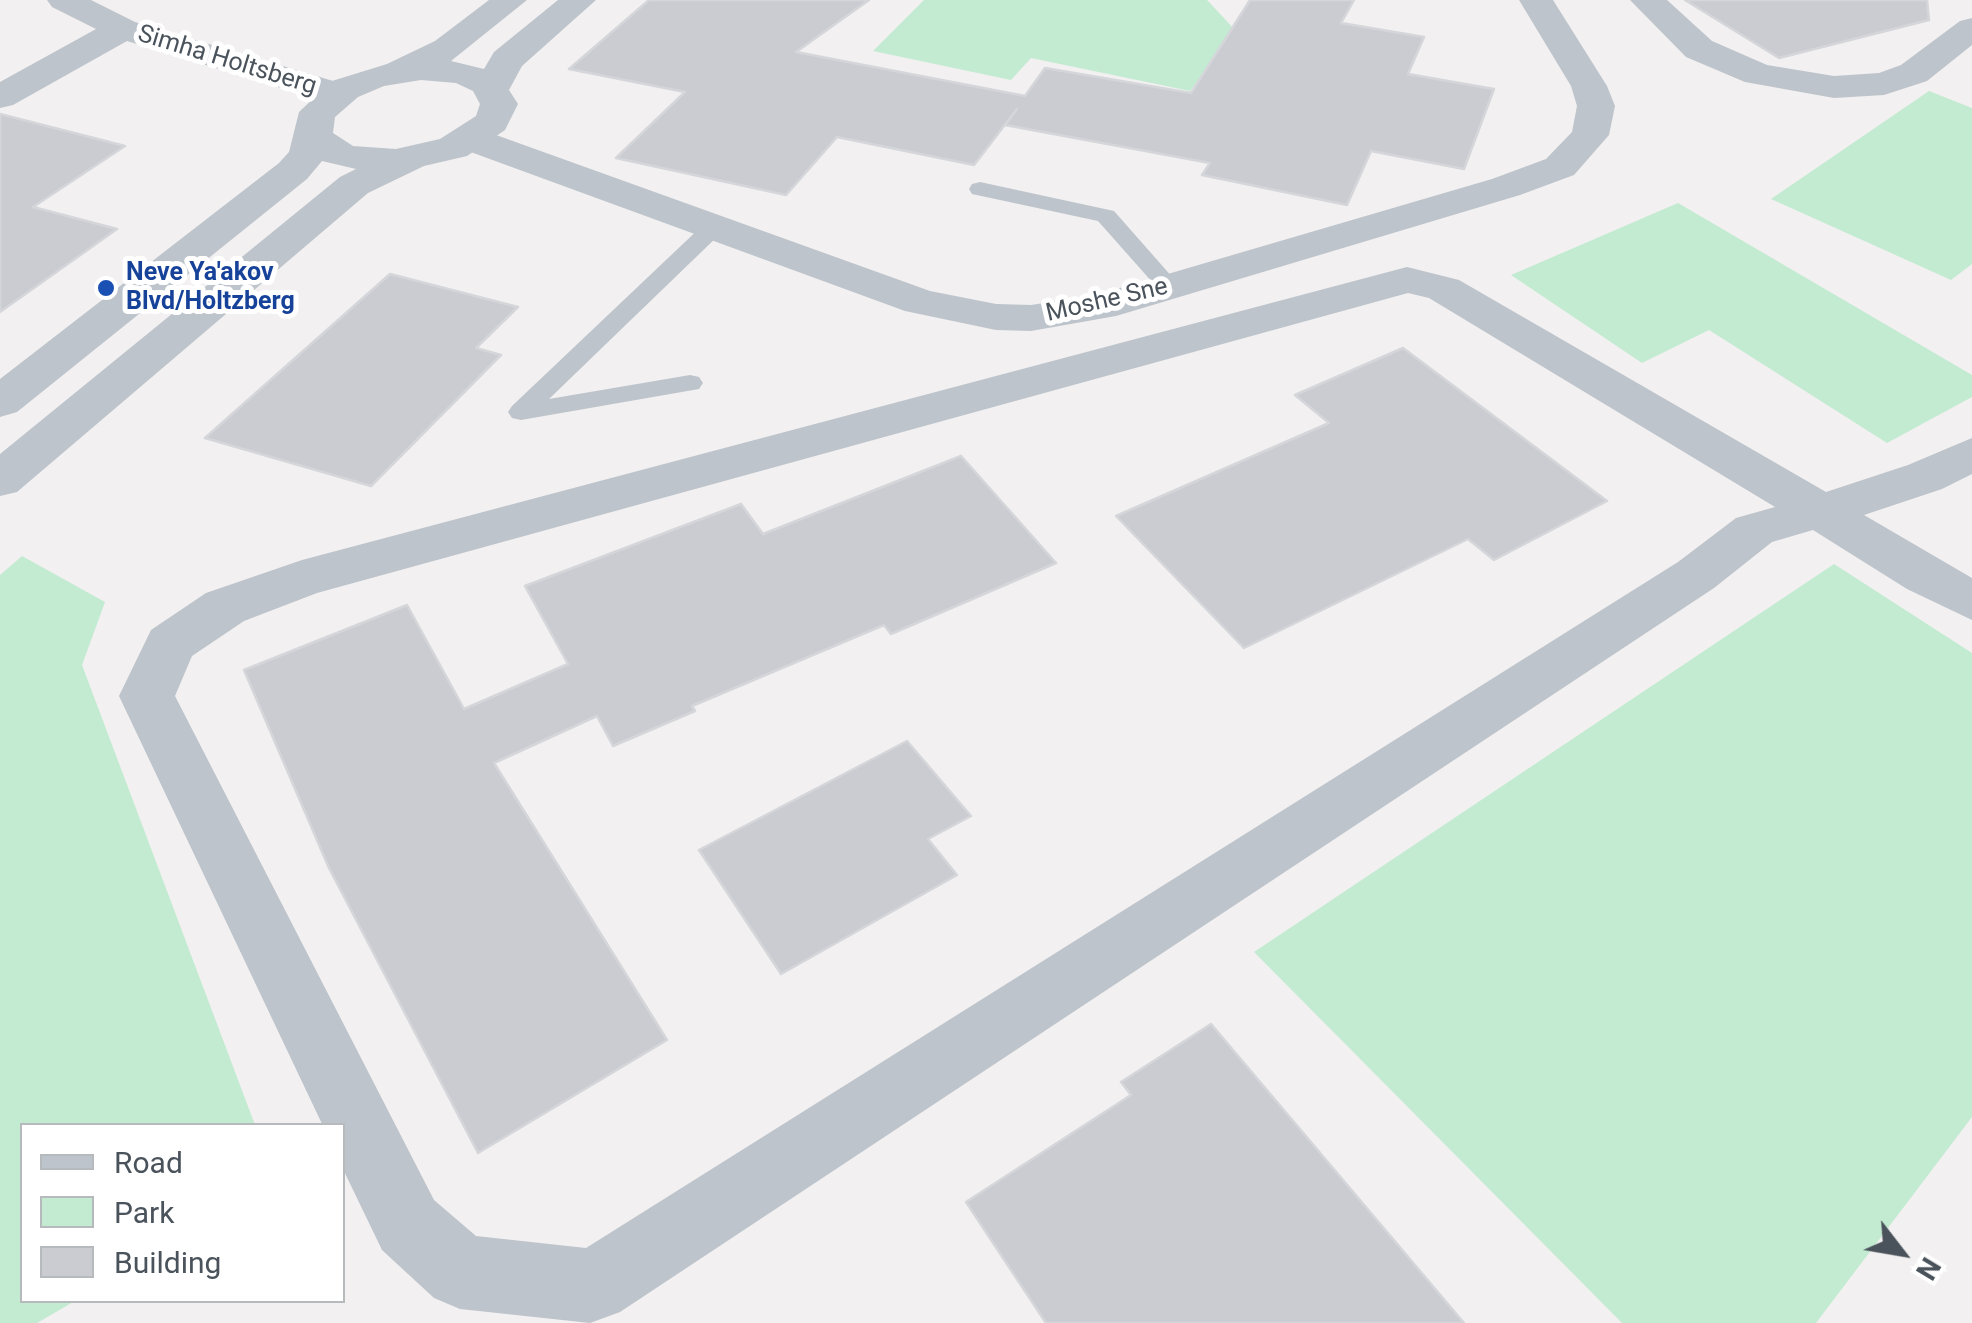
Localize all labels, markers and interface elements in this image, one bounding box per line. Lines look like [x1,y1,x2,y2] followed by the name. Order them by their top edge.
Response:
[134,20,320,102] street label: Simha Holtsberg
[126,259,295,318] place label: Neve Ya'akov Blvd/Holtzberg
[1043,272,1171,330] street label: Moshe Sne
[95,277,117,299] marker: Neve Ya'akov Blvd/Holtzberg
[20,1123,345,1303] legend
[114,1145,183,1180] text: Road
[114,1195,174,1230] text: Park
[1852,1203,1952,1303] north arrow
[114,1245,221,1280] text: Building
[1909,1252,1947,1286] text: N

